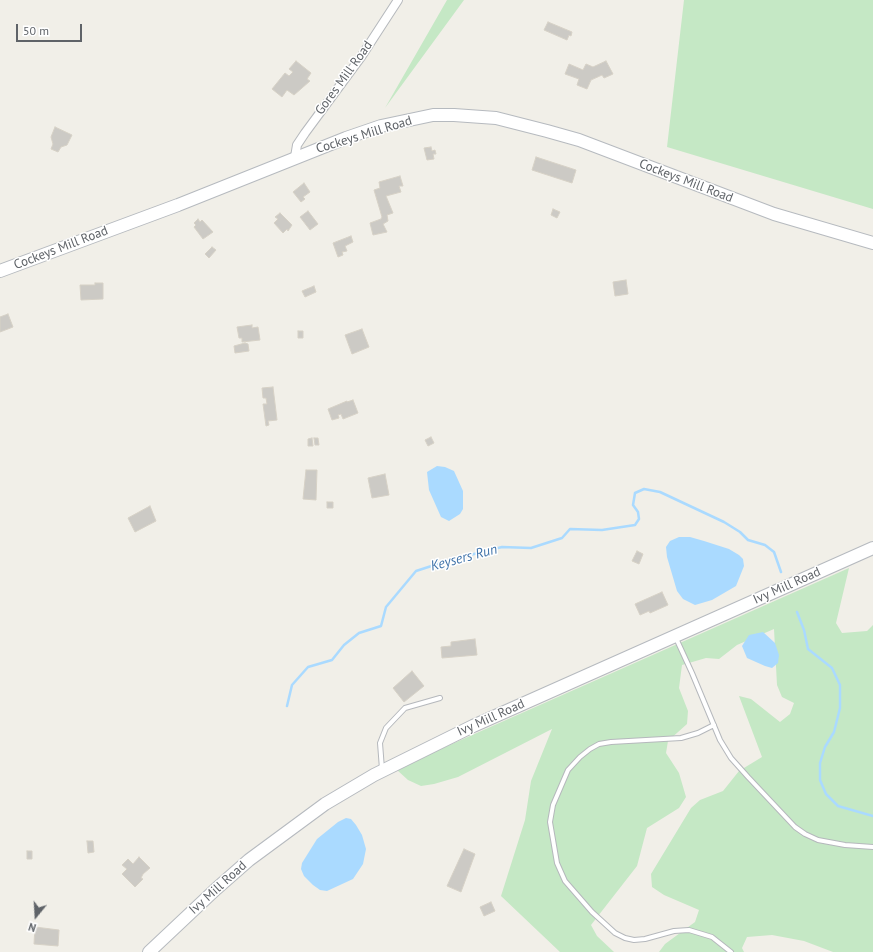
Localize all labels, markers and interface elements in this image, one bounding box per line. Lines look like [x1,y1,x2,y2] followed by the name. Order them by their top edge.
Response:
[18,16,84,42] scale bar
[23,23,49,38] text: 50 m
[312,38,376,118] street label: Gores Mill Road
[314,113,414,157] street label: Cockeys Mill Road
[637,156,735,206] street label: Cockeys Mill Road
[12,223,110,273] street label: Cockeys Mill Road
[429,541,499,575] water label: Keysers Run
[751,564,823,608] street label: Ivy Mill Road
[455,696,527,740] street label: Ivy Mill Road
[186,858,250,918] street label: Ivy Mill Road
[16,896,56,936] north arrow
[27,920,38,935] text: N

